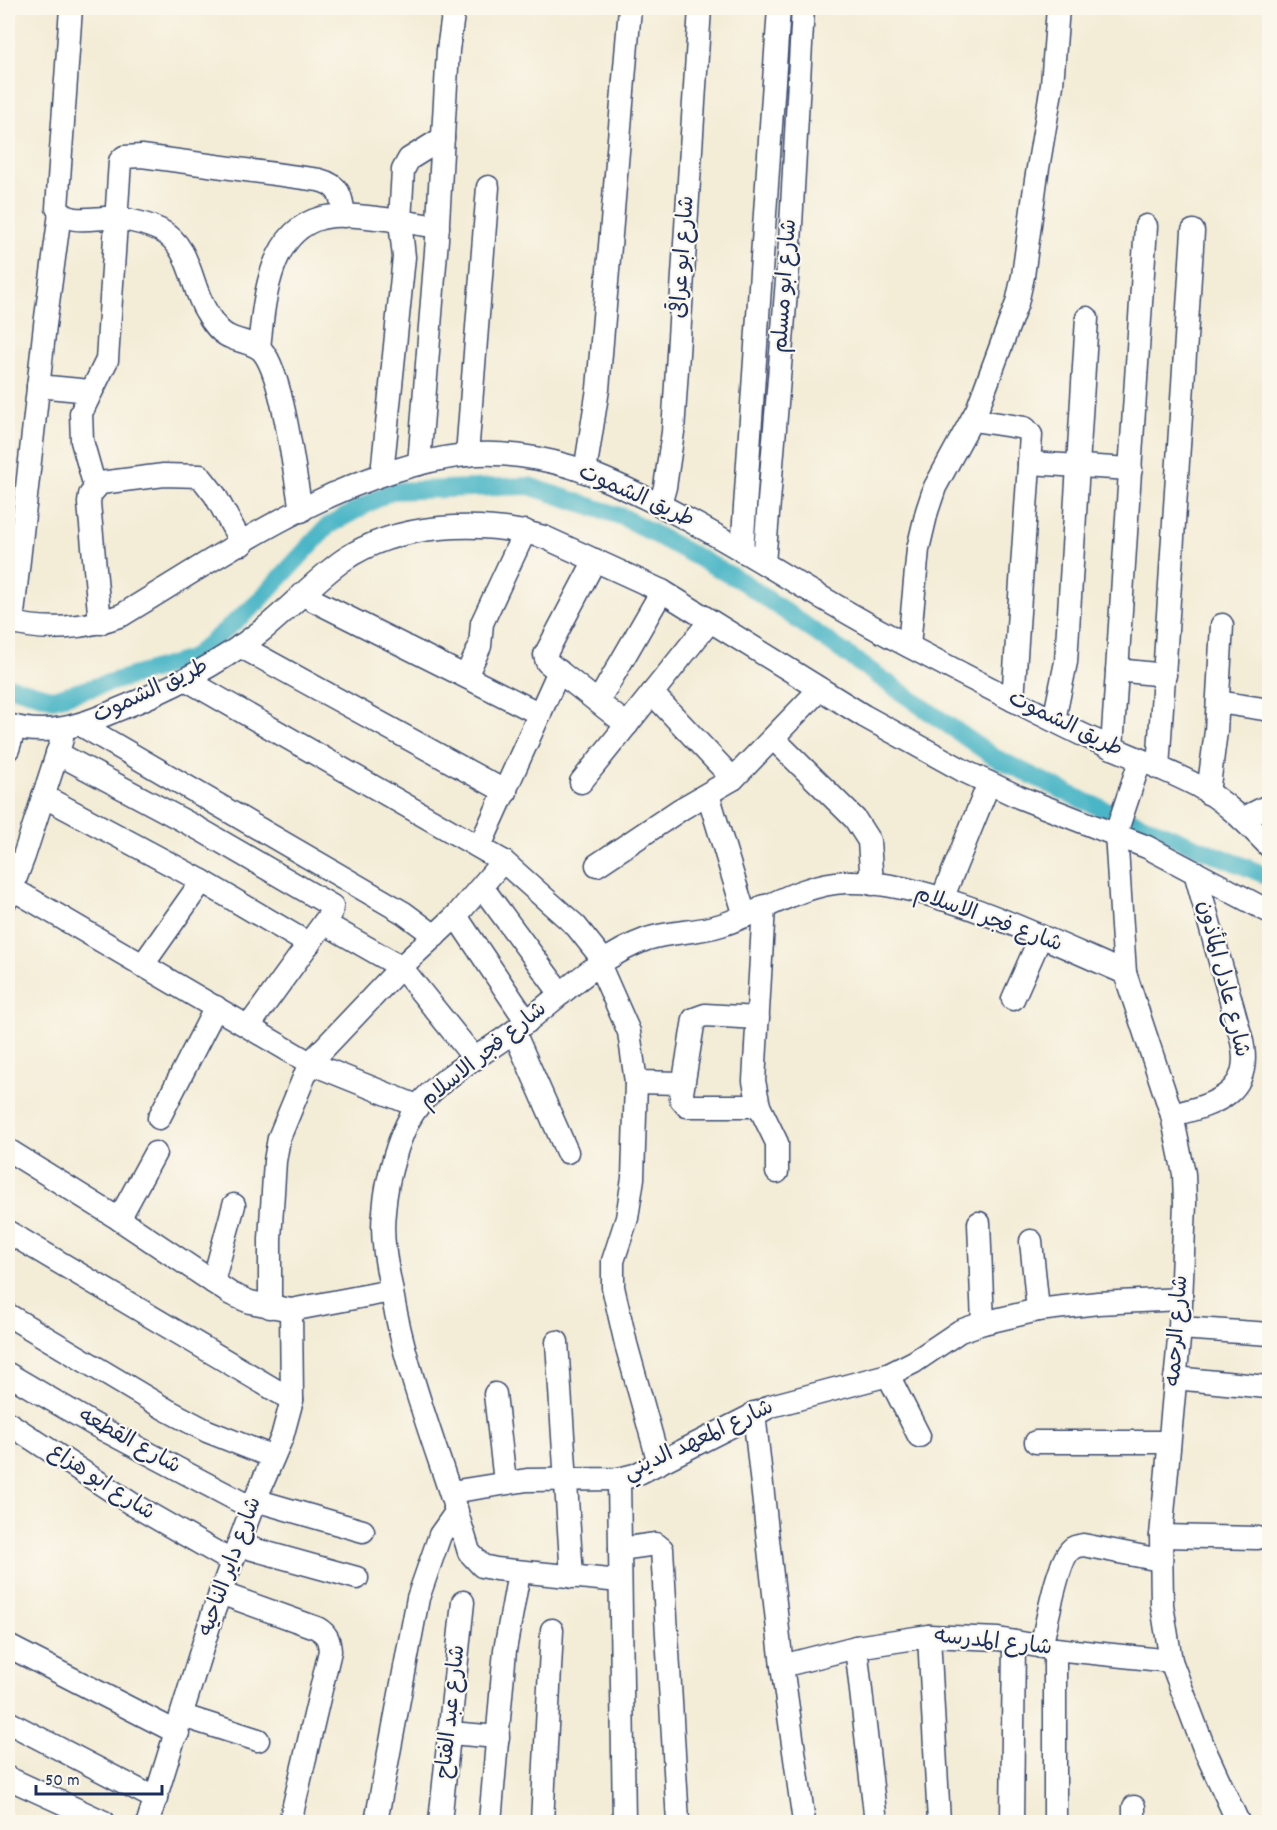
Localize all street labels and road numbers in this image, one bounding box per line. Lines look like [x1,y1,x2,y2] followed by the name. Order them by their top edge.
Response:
[663,195,704,319] street label: شارع ابو عراقى
[766,218,806,354] street label: شارع ابو مسلم
[573,458,699,536] street label: طريق الشموت
[88,652,214,732] street label: طريق الشموت
[1002,684,1128,766] street label: طريق الشموت
[910,879,1066,961] street label: شارع فجر الاسلام
[1188,897,1257,1061] street label: شارع عادل المأذون
[414,995,554,1117] street label: شارع فجر الاسلام
[1159,1274,1197,1388] street label: شارع الرحمه
[619,1393,780,1490] street label: شارع المعهد الديني
[72,1401,186,1483] street label: شارع القطعه
[42,1437,160,1529] street label: شارع ابو هزاع
[191,1493,271,1641] street label: شارع داير الناحيه
[933,1621,1053,1665] street label: شارع المدرسه
[430,1643,474,1781] street label: شارع عبد الفتاح

